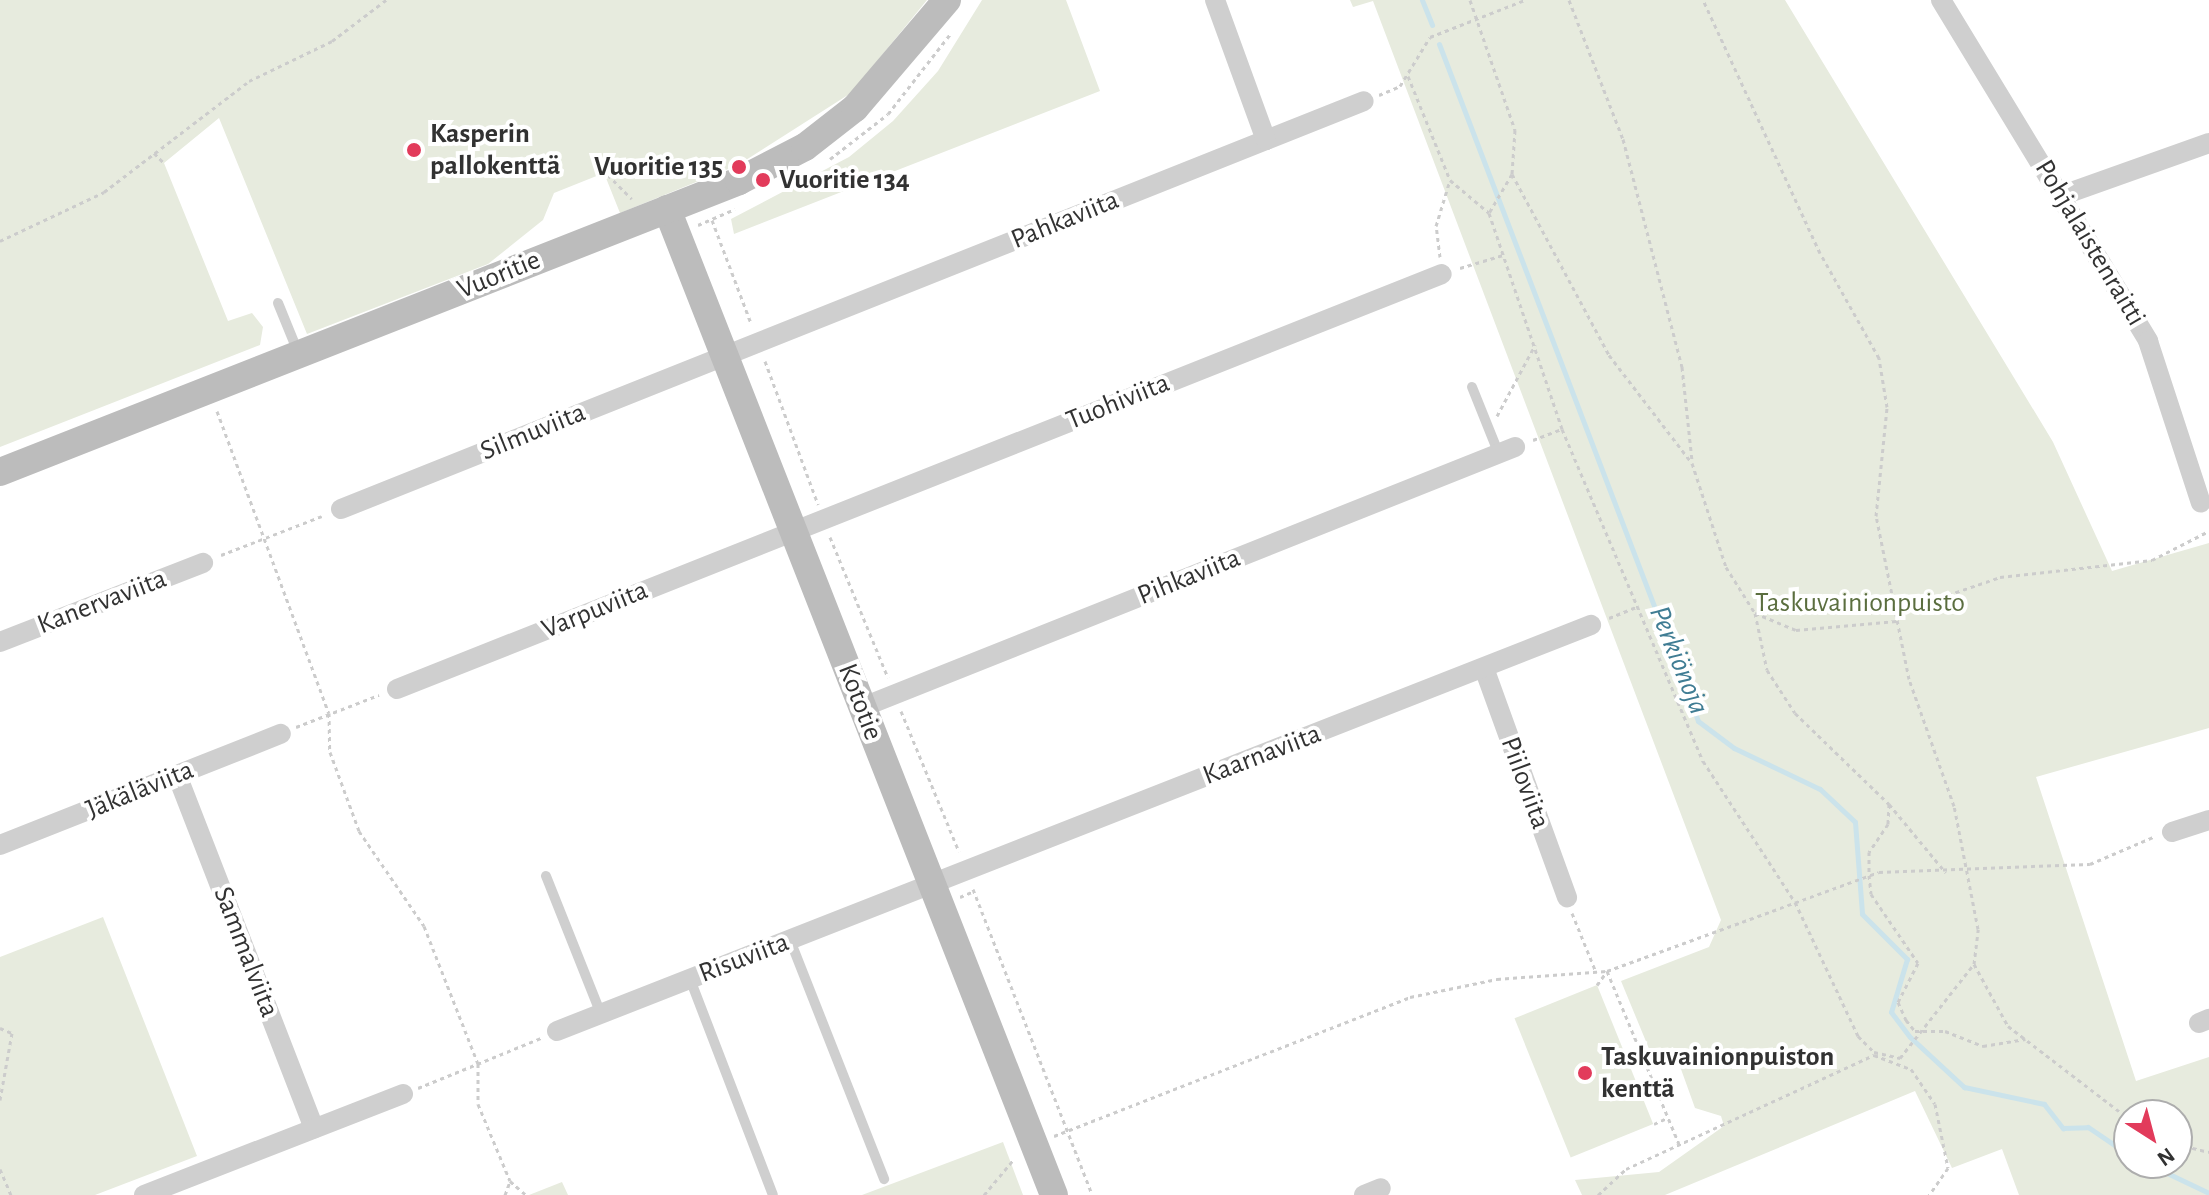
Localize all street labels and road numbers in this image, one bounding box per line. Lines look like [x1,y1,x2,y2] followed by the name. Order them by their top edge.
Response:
[2027,154,2153,332] street label: Pohjalaistenraitti
[1006,183,1124,257] street label: Pahkaviita
[453,243,545,307] street label: Vuoritie
[1062,366,1174,438] street label: Tuohiviita
[475,396,591,468] street label: Silmuviita
[1133,541,1245,613] street label: Pihkaviita
[33,562,171,642] street label: Kanervaviita
[537,574,653,646] street label: Varpuviita
[830,659,890,745] street label: Kototie
[1198,717,1326,793] street label: Kaarnaviita
[1493,732,1557,834] street label: Piiloviita
[81,753,199,827] street label: Jäkäläviita
[206,882,286,1022] street label: Sammalviita
[694,925,794,991] street label: Risuviita

